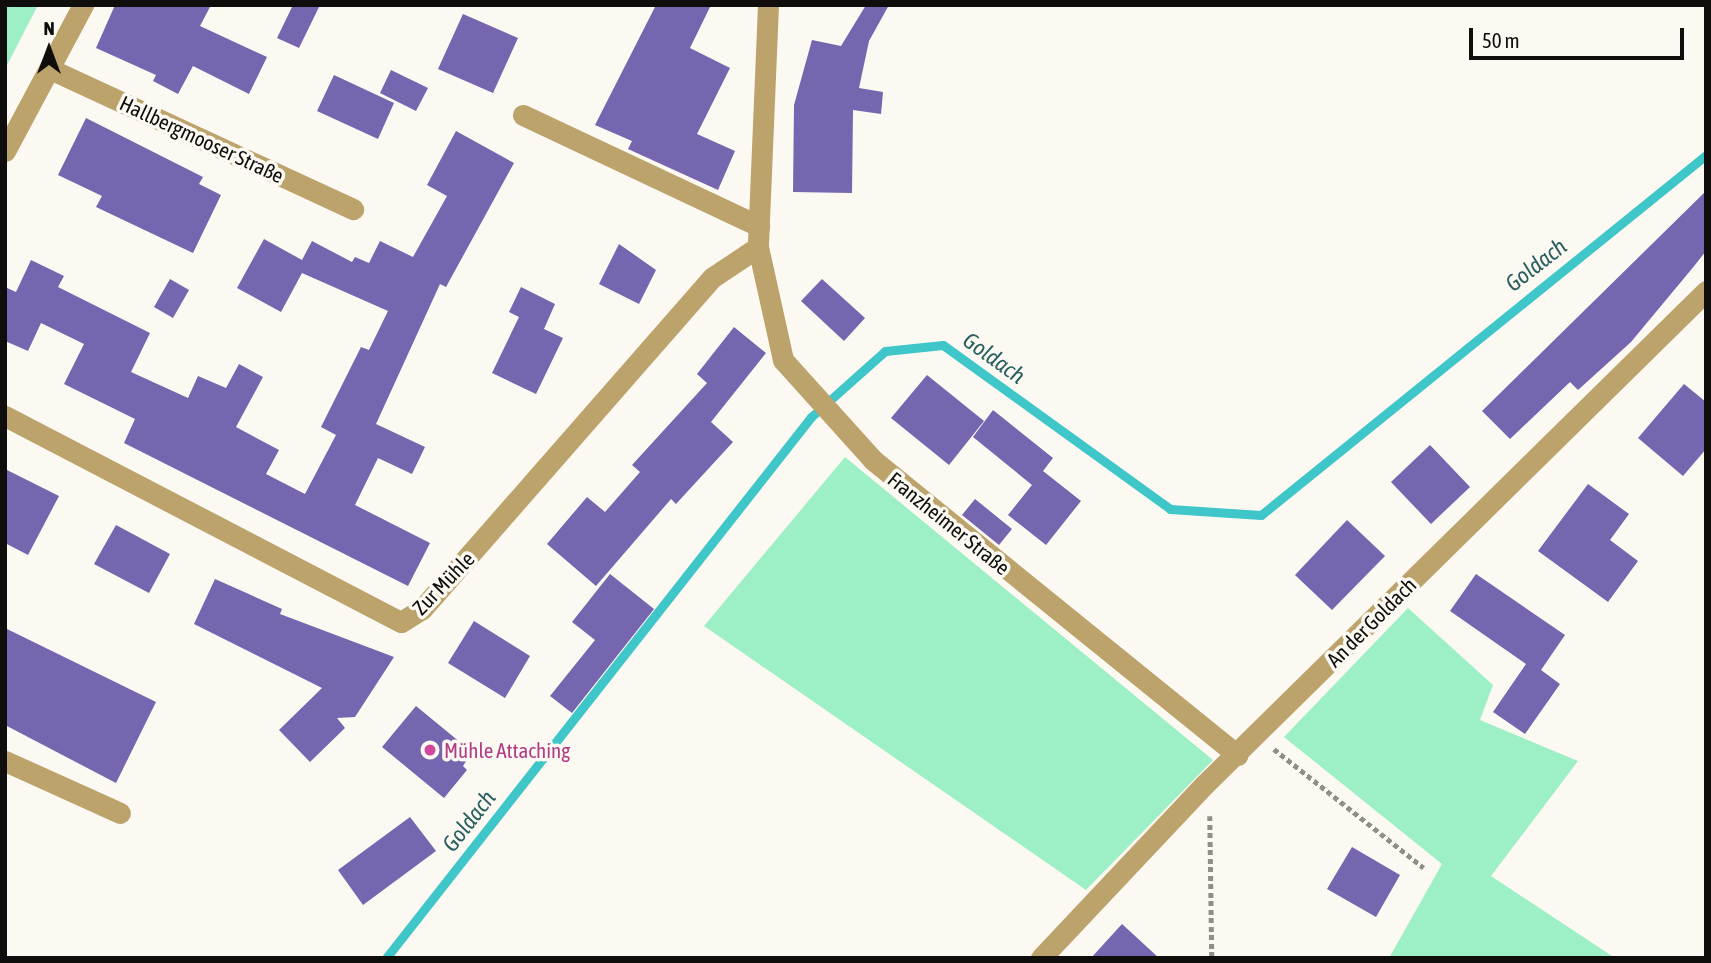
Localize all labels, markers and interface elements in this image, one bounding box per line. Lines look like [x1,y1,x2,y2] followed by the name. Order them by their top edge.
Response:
[14,14,84,84] north arrow
[1473,14,1688,58] scale bar
[43,17,55,39] text: N
[1482,28,1520,52] text: 50 m
[116,90,288,188] street label: Hallbergmooser Straße
[1500,233,1572,297] water label: Goldach
[958,326,1030,390] water label: Goldach
[883,466,1015,580] street label: Franzheimer Straße
[407,546,479,620] street label: Zur Mühle
[1321,572,1421,672] street label: An der Goldach
[444,737,570,763] place label: Mühle Attaching
[422,742,438,758] marker: Mühle Attaching
[437,785,501,857] water label: Goldach

